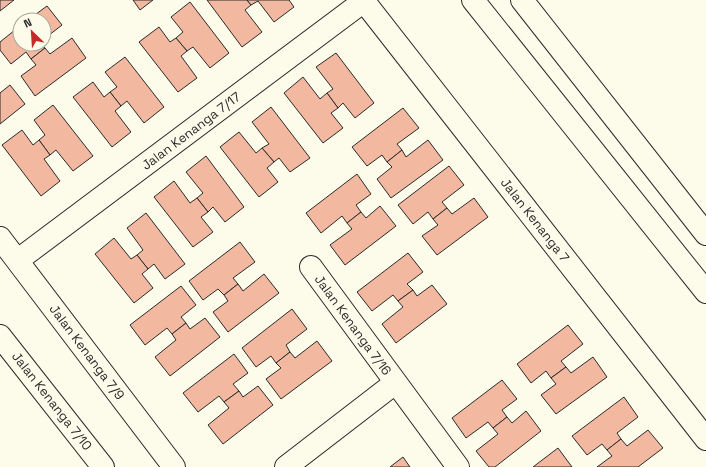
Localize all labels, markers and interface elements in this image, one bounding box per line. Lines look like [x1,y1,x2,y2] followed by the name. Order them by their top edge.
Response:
[12,12,52,52] north arrow
[21,15,34,31] text: N
[138,88,244,174] street label: Jalan Kenanga 7/17
[497,175,573,265] street label: Jalan Kenanga 7
[311,271,395,379] street label: Jalan Kenanga 7/16
[46,301,128,403] street label: Jalan Kenanga 7/9
[8,348,96,454] street label: Jalan Kenanga 7/10

